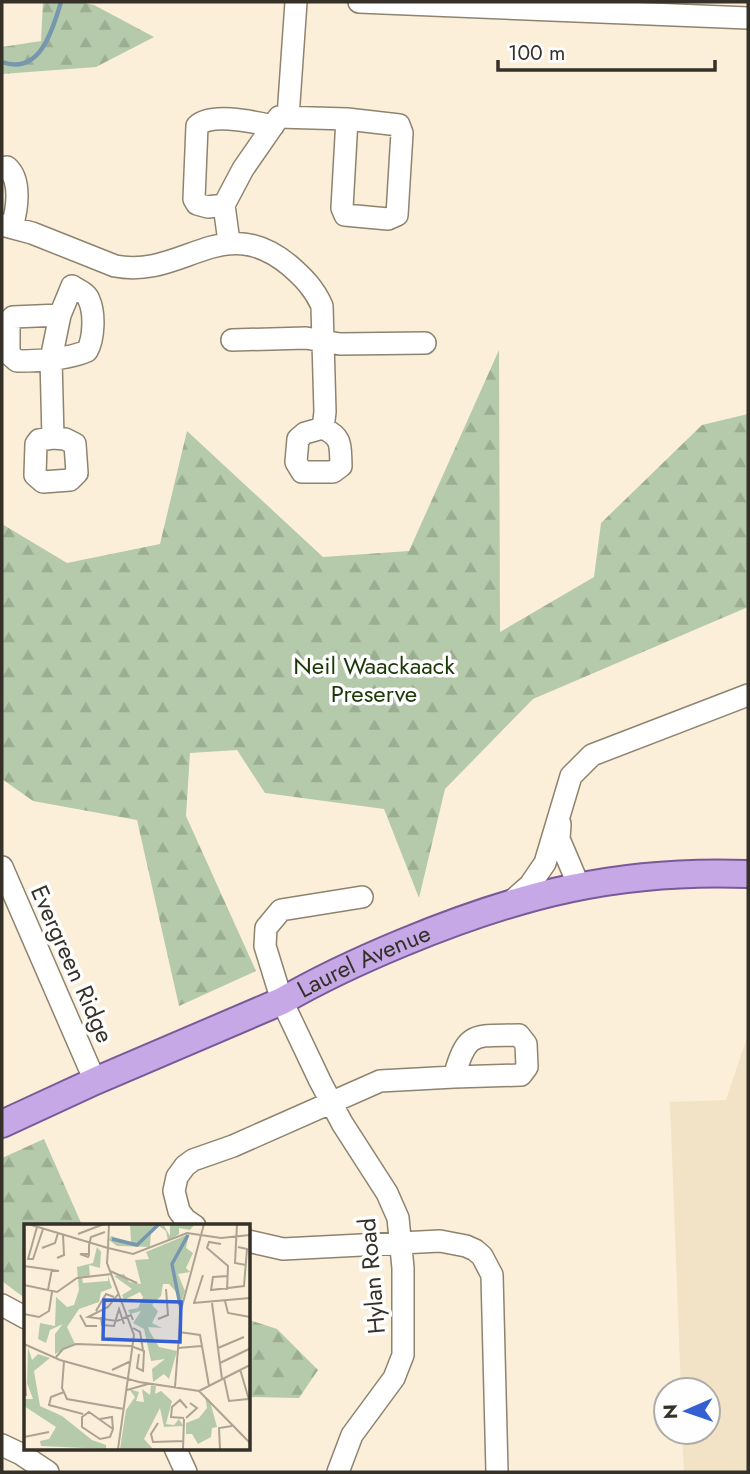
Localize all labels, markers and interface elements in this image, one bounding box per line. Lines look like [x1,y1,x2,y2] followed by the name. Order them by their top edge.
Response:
[498,28,715,72] scale bar
[508,38,565,68] text: 100 m
[293,648,455,711] park label: Neil Waackaack Preserve
[22,879,123,1048] street label: Evergreen Ridge
[291,915,436,1006] street label: Laurel Avenue
[349,1217,394,1336] street label: Hylan Road
[24,1224,250,1450] inset map
[652,1376,722,1446] north arrow
[657,1404,684,1420] text: N

